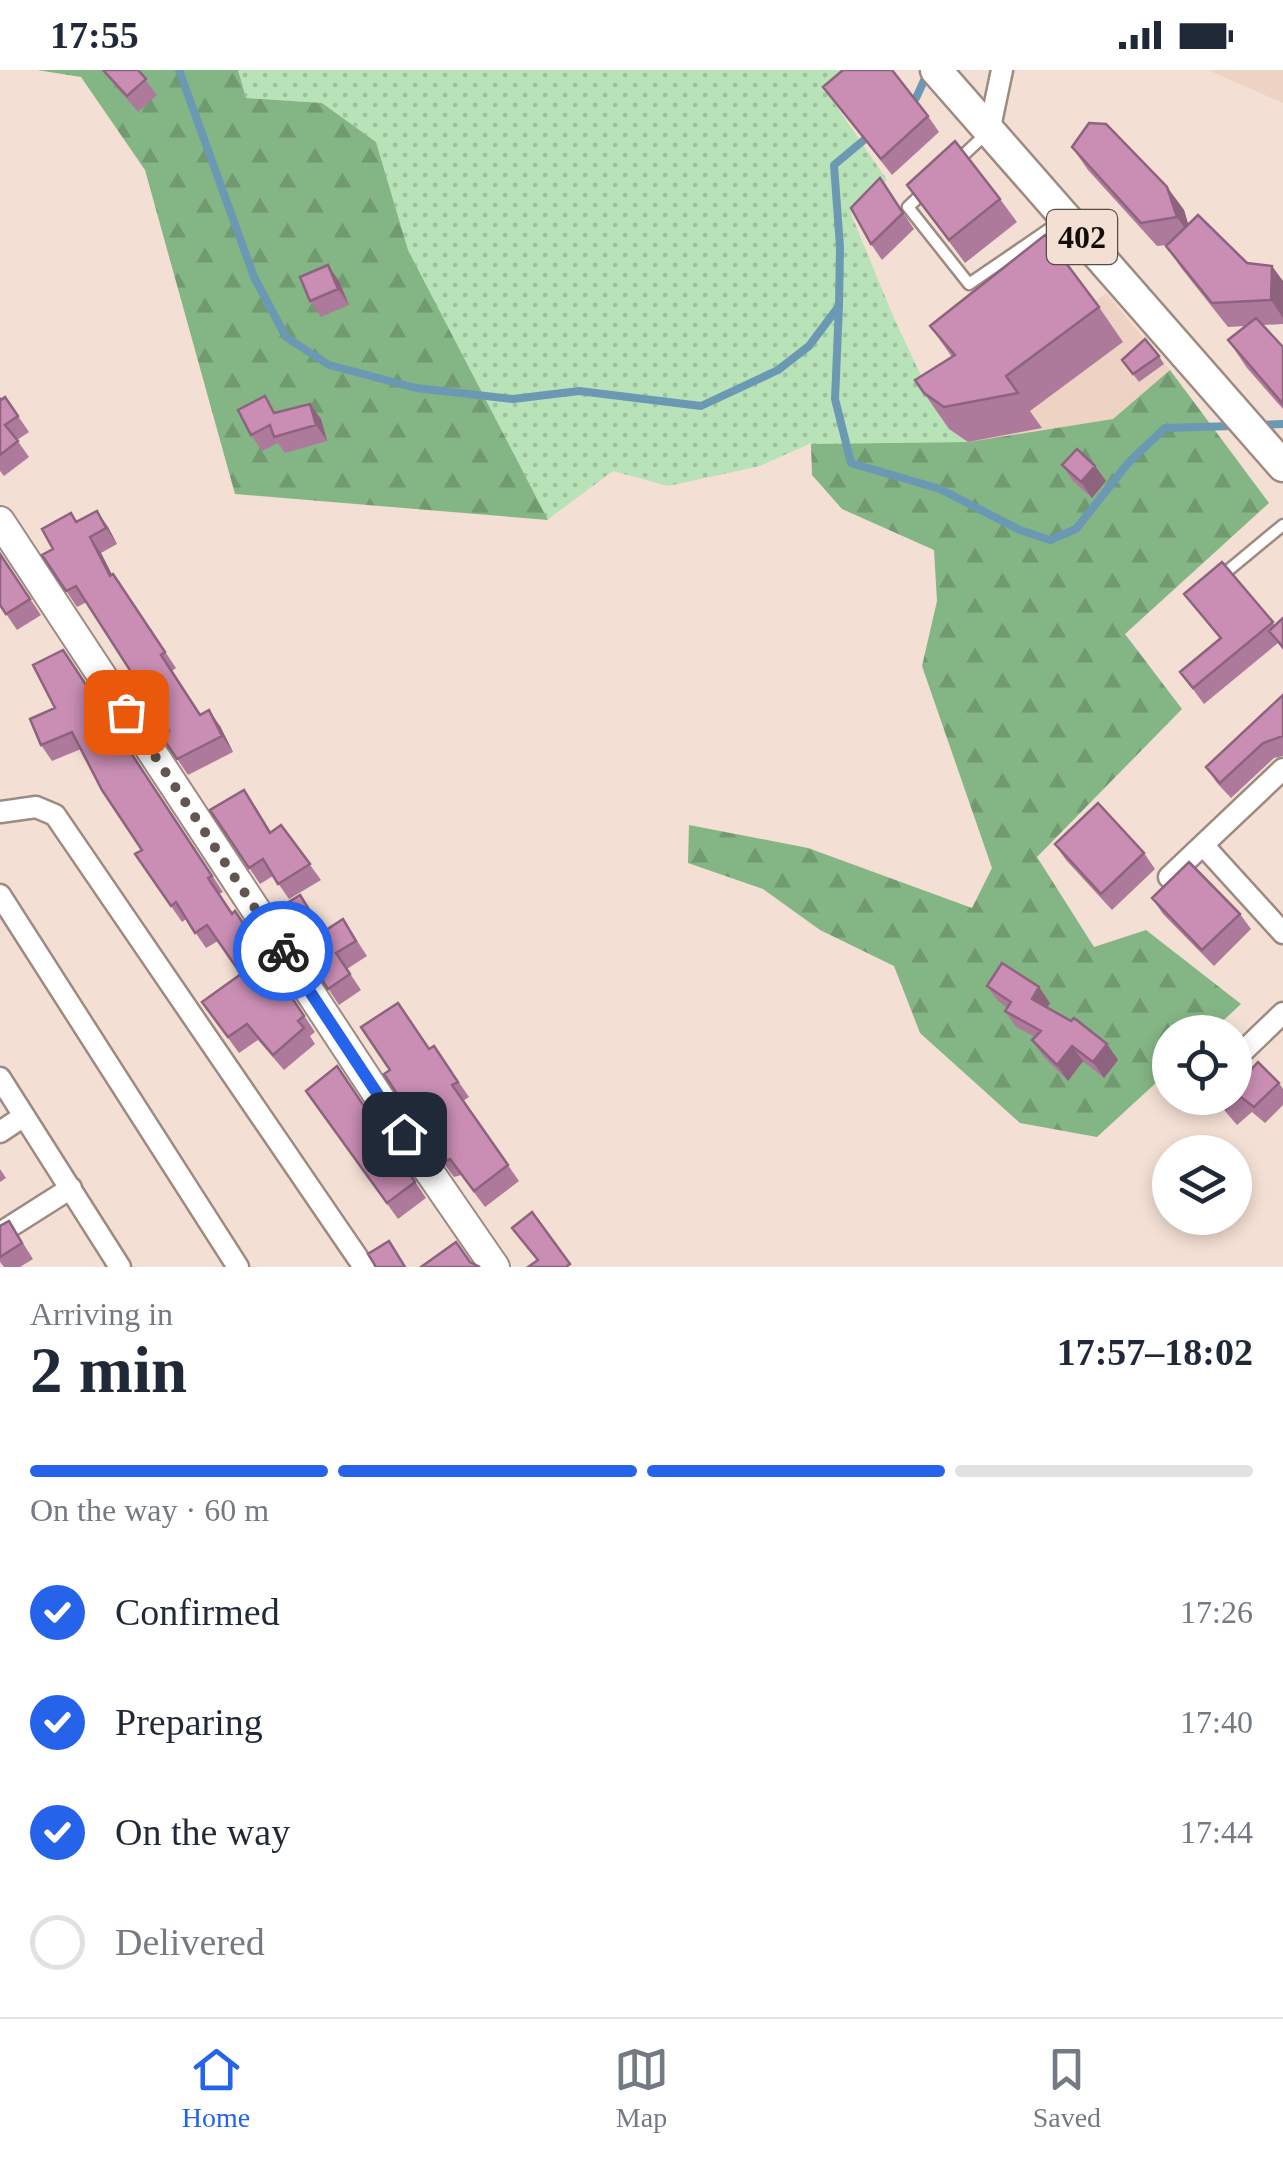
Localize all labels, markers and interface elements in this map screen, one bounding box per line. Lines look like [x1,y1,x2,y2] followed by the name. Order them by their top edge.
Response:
[50,14,139,56] text: 17:55
[1047,210,1117,264] road number: 402
[84,670,169,755] pin
[99,685,154,740] icon: bag
[233,901,333,1001] courier
[256,924,311,979] icon: bike
[1152,1015,1252,1235] map controls
[1152,1015,1252,1115] button: locate
[362,1092,447,1177] pin
[377,1107,432,1162] icon: home
[1152,1135,1252,1235] button: layers
[30,1296,173,1332] text: Arriving in
[1057,1331,1253,1373] text: 17:57–18:02
[30,1334,187,1406] text: 2 min
[30,1492,269,1528] text: On the way · 60 m
[30,1585,85,1640] icon: check
[115,1591,280,1633] text: Confirmed
[1180,1594,1253,1630] text: 17:26
[30,1695,85,1750] icon: check
[115,1701,263,1743] text: Preparing
[1180,1704,1253,1740] text: 17:40
[30,1805,85,1860] icon: check
[115,1811,290,1853] text: On the way
[1180,1814,1253,1850] text: 17:44
[115,1921,265,1963] text: Delivered
[182,2042,250,2134] tab: Home
[614,2042,669,2134] tab: Map
[1033,2042,1101,2134] tab: Saved

